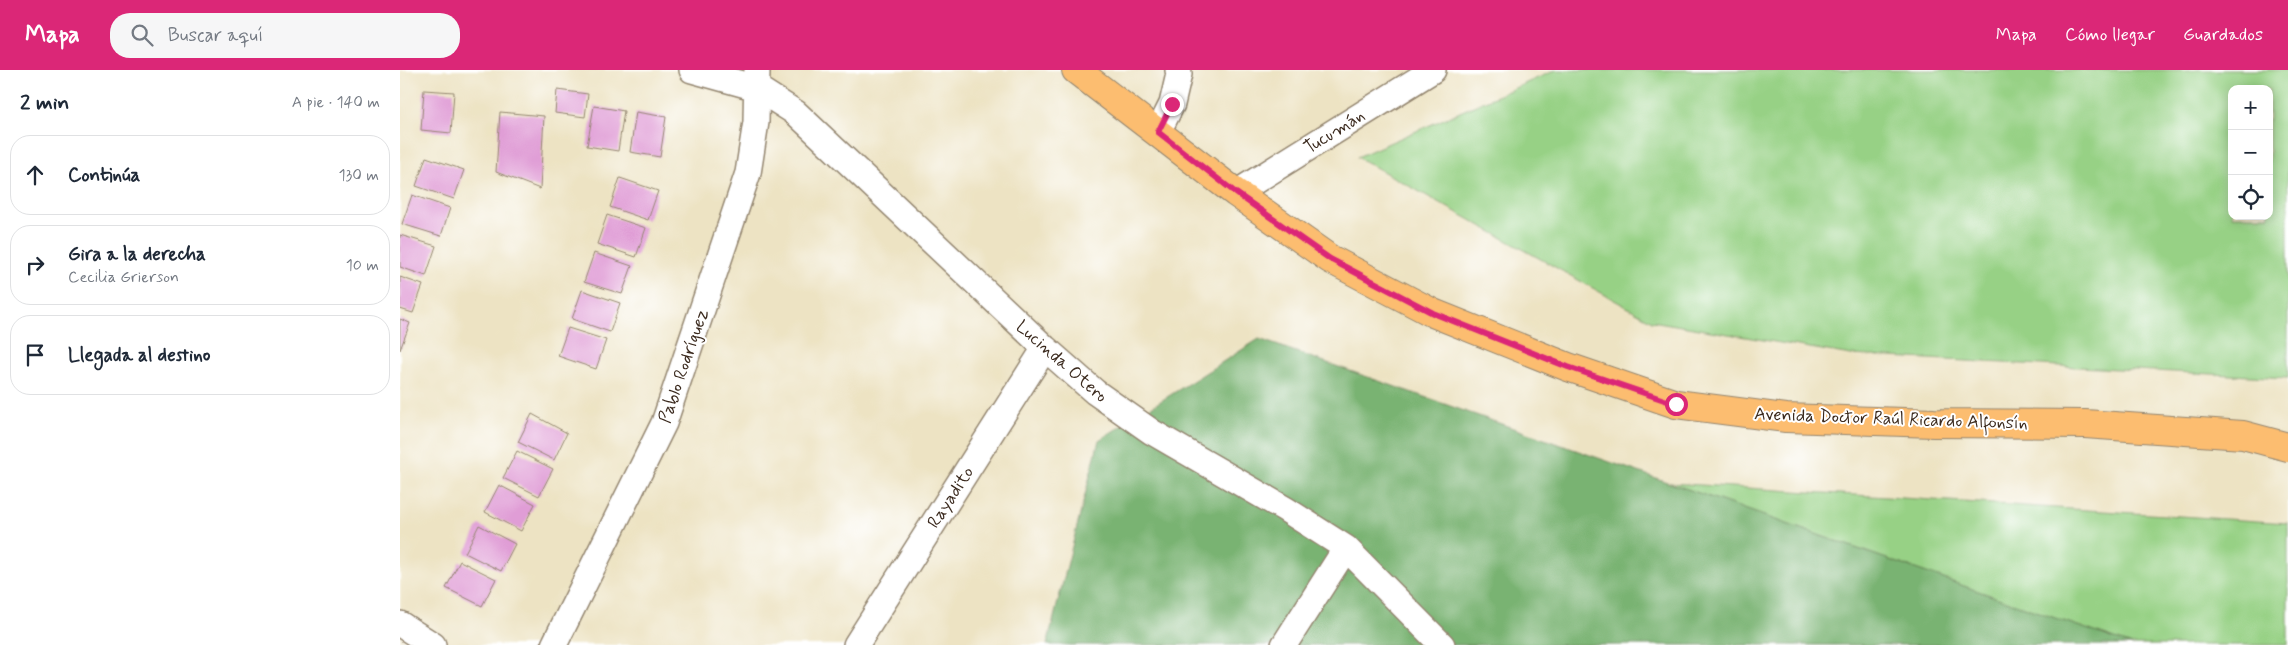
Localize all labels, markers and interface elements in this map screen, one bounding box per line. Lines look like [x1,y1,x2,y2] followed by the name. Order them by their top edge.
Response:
[110,13,460,58] search box
[25,20,80,51] text: Mapa
[128,21,156,49] icon: search
[168,23,263,48] text: Buscar aquí
[1996,23,2037,47] text: Mapa
[2065,23,2155,47] text: Cómo llegar
[2183,23,2263,47] text: Guardados
[2228,85,2273,220] map controls
[2228,85,2273,130] button: +
[20,89,69,117] text: 2 min
[292,92,380,113] text: A pie · 140 m
[1161,93,1184,116] route end
[1299,104,1370,160] street label: Tucumán
[2228,130,2273,175] button: −
[21,161,49,189] icon: ahead
[68,163,140,188] text: Continúa
[338,165,379,186] text: 130 m
[2228,175,2273,220] button: locate
[68,242,206,267] text: Gira a la derecha
[21,251,49,279] icon: right
[346,255,379,276] text: 10 m
[68,267,179,288] text: Cecilia Grierson
[653,306,715,427] street label: Pablo Rodríguez
[1010,315,1112,408] street label: Lucinda Otero
[21,341,49,369] icon: arrive
[68,343,210,368] text: Llegada al destino
[1665,393,1688,416] route start
[1754,402,2028,438] street label: Avenida Doctor Raúl Ricardo Alfonsín
[922,462,980,533] street label: Rayadito

